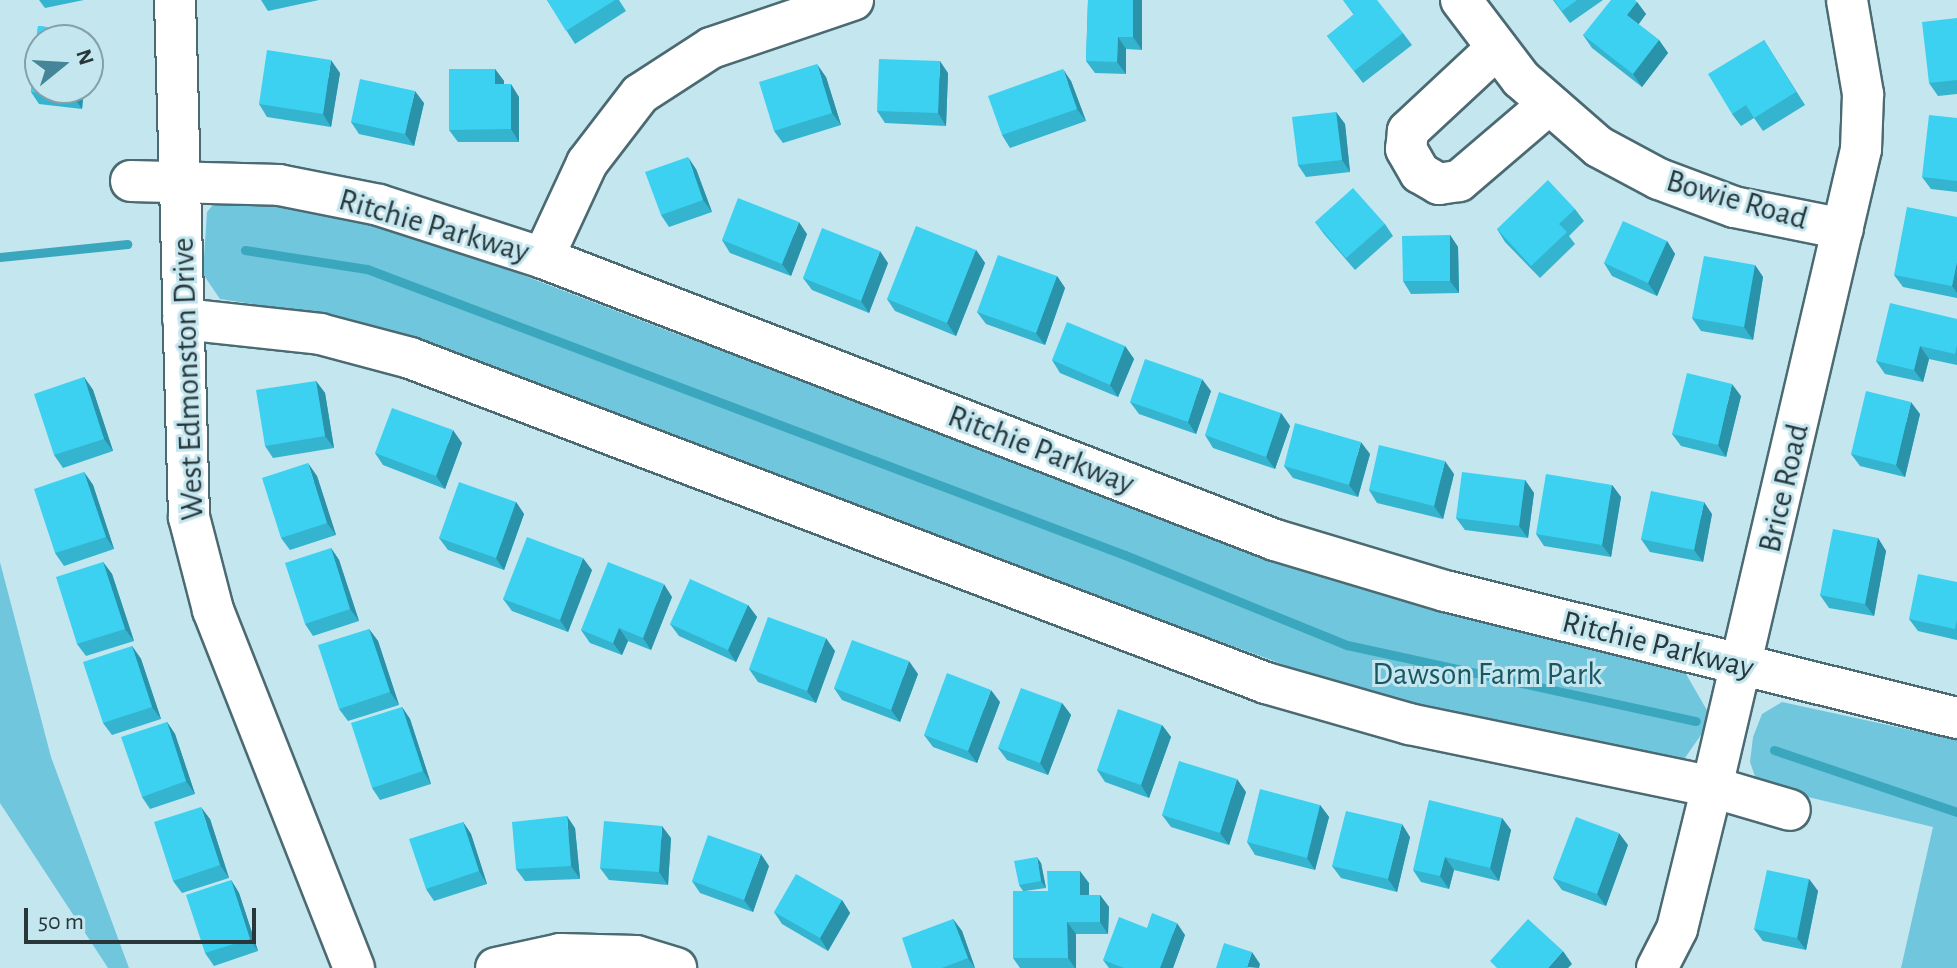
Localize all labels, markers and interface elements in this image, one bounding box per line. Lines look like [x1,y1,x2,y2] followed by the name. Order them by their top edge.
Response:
[24,24,104,104] north arrow
[72,47,98,68] text: N
[1662,162,1812,238] street label: Bowie Road
[334,180,534,272] street label: Ritchie Parkway
[164,237,212,521] street label: West Edmonston Drive
[942,397,1140,503] street label: Ritchie Parkway
[1751,420,1817,556] street label: Brice Road
[1558,603,1758,687] street label: Ritchie Parkway
[1372,655,1602,693] park label: Dawson Farm Park
[28,892,260,942] scale bar
[38,910,84,934] text: 50 m

